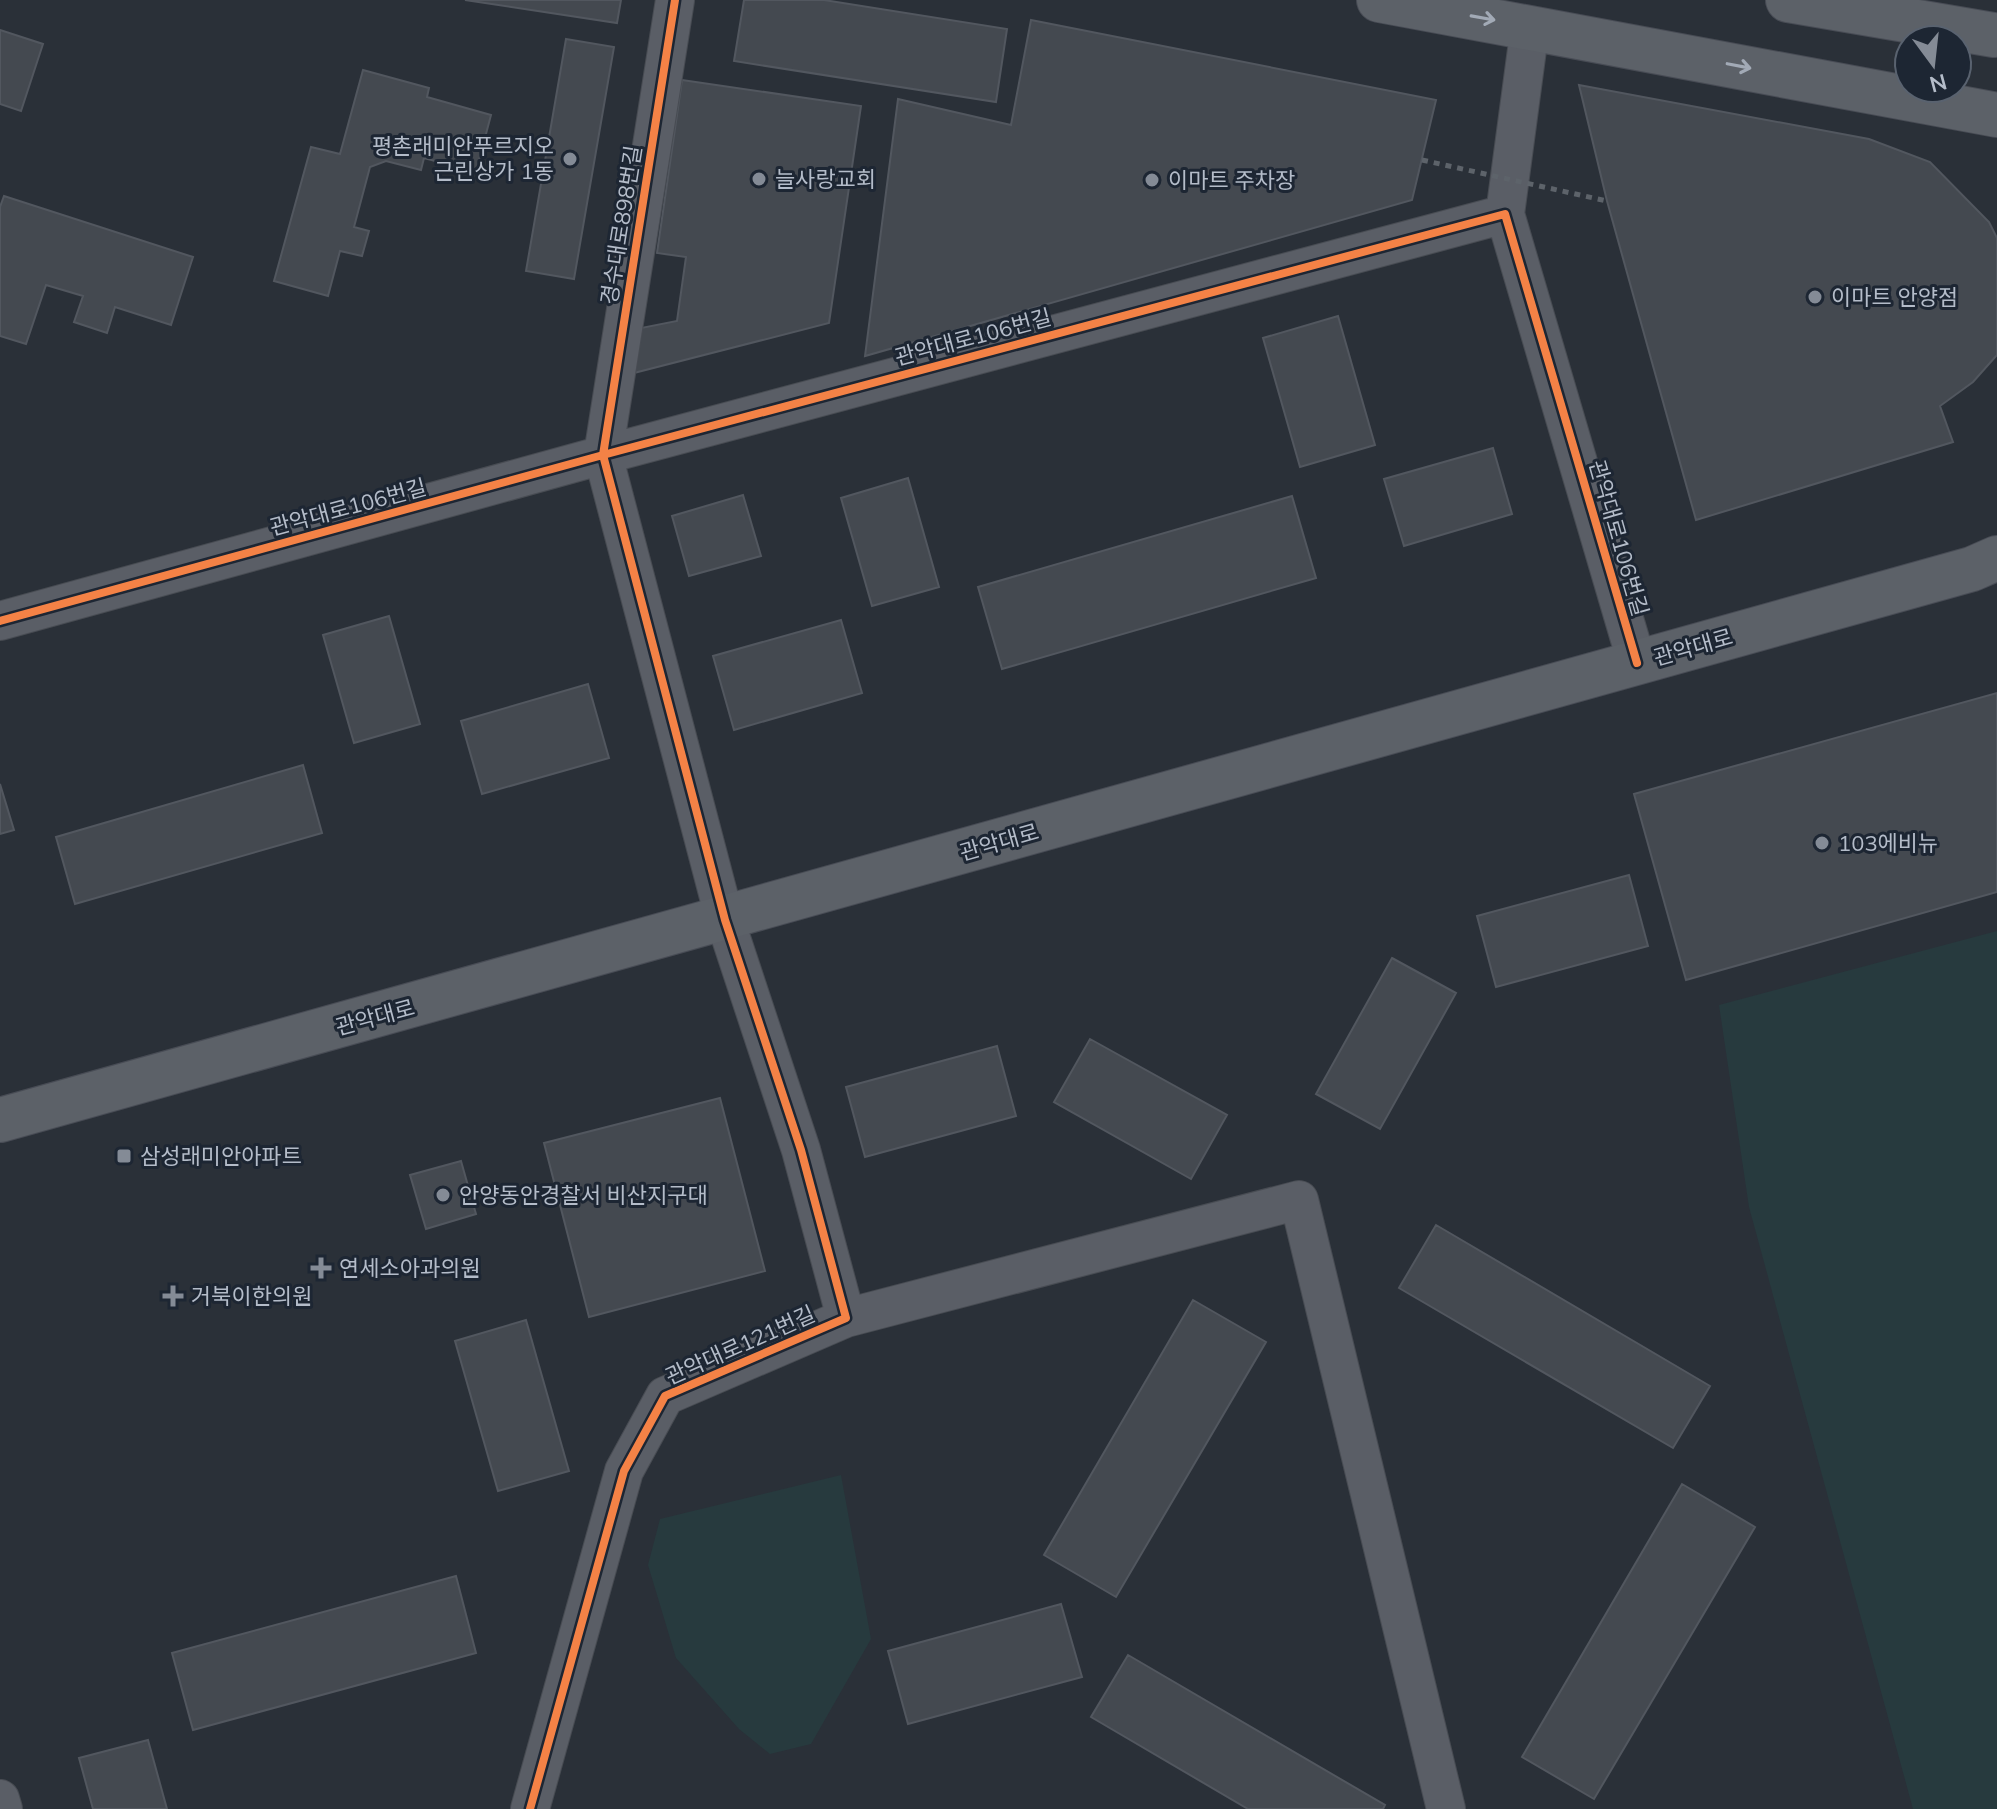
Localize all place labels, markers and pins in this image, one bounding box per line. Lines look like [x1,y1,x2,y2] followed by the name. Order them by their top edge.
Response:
[372,132,554,185] place label: 평촌래미안푸르지오 근린상가 1동
[561,150,579,168] marker: 평촌래미안푸르지오 근린상가 1동
[775,165,876,193] place label: 늘사랑교회
[1168,166,1295,194] place label: 이마트 주차장
[750,170,768,188] marker: 늘사랑교회
[1143,171,1161,189] marker: 이마트 주차장
[1831,283,1958,311] place label: 이마트 안양점
[1806,288,1824,306] marker: 이마트 안양점
[1838,829,1938,857] place label: 103에비뉴
[1813,834,1831,852] marker: 103에비뉴
[140,1142,302,1170] place label: 삼성래미안아파트
[115,1147,133,1165] marker: 삼성래미안아파트
[459,1181,708,1209] place label: 안양동안경찰서 비산지구대
[434,1186,452,1204] marker: 안양동안경찰서 비산지구대
[339,1254,481,1282] place label: 연세소아과의원
[310,1257,332,1279] marker: 연세소아과의원
[191,1282,312,1310] place label: 거북이한의원
[162,1285,184,1307] marker: 거북이한의원

